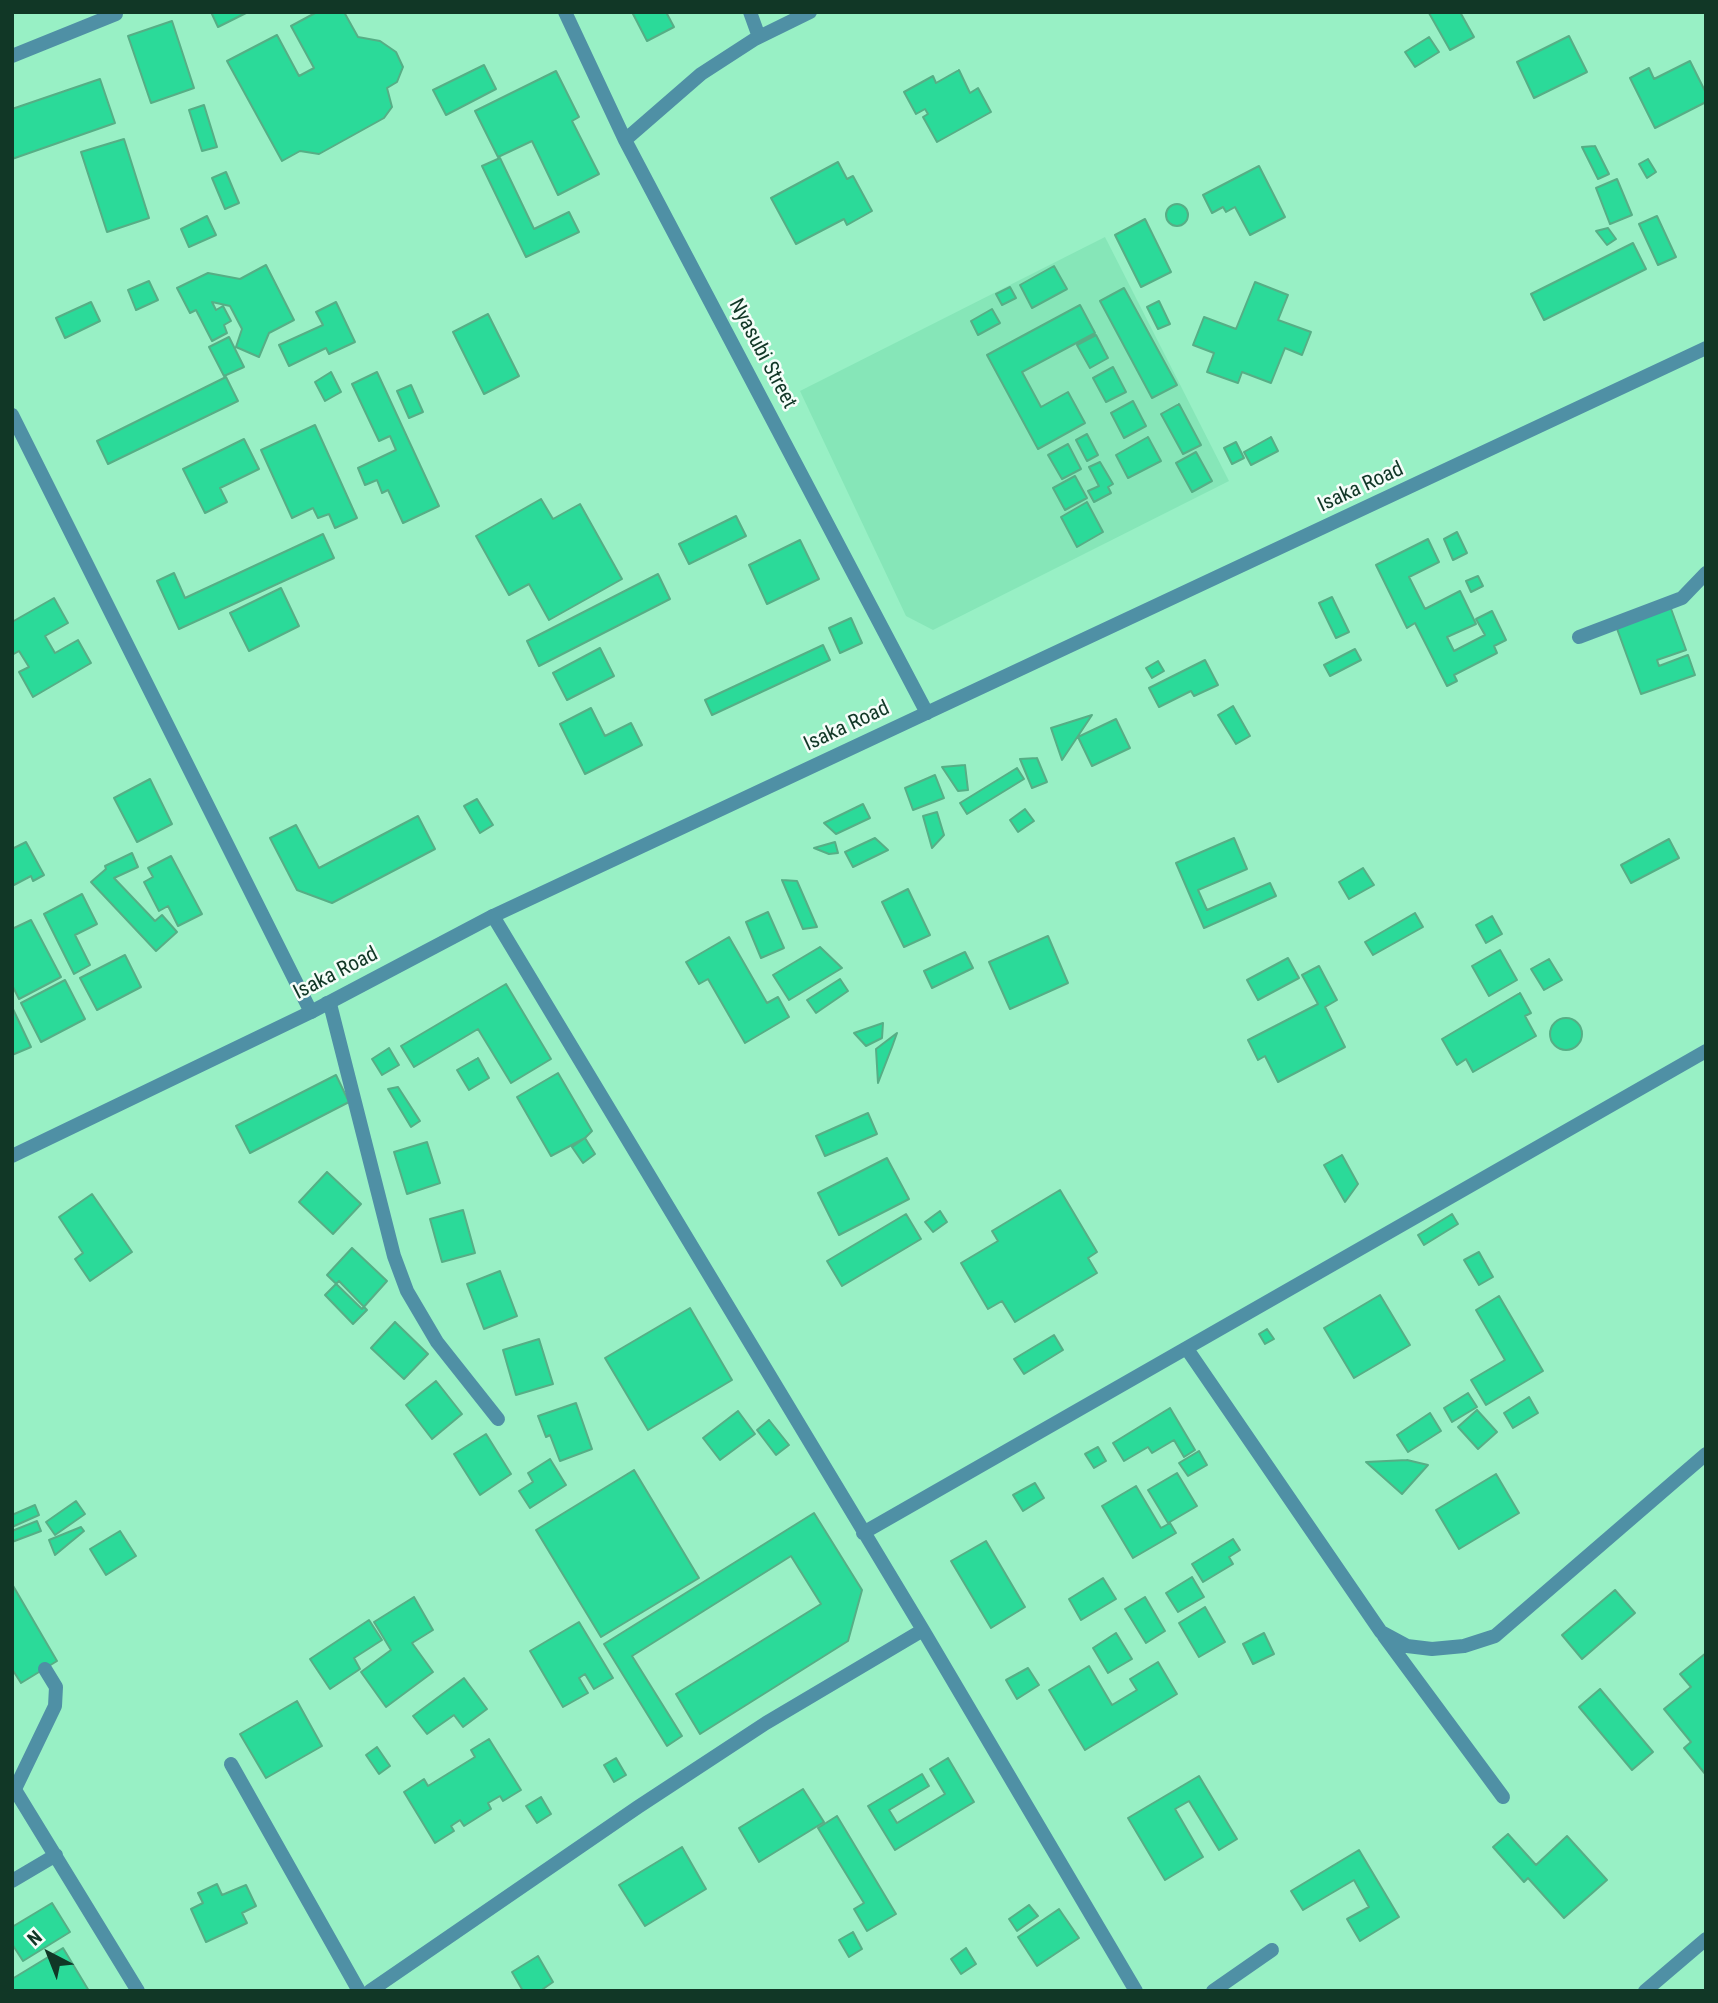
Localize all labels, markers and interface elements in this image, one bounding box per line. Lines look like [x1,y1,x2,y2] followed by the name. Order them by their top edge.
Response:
[723,295,801,413] street label: Nyasubi Street
[1314,457,1408,519] street label: Isaka Road
[800,696,894,758] street label: Isaka Road
[290,942,382,1006] street label: Isaka Road
[14,1919,84,1989] north arrow
[23,1926,47,1950] text: N

